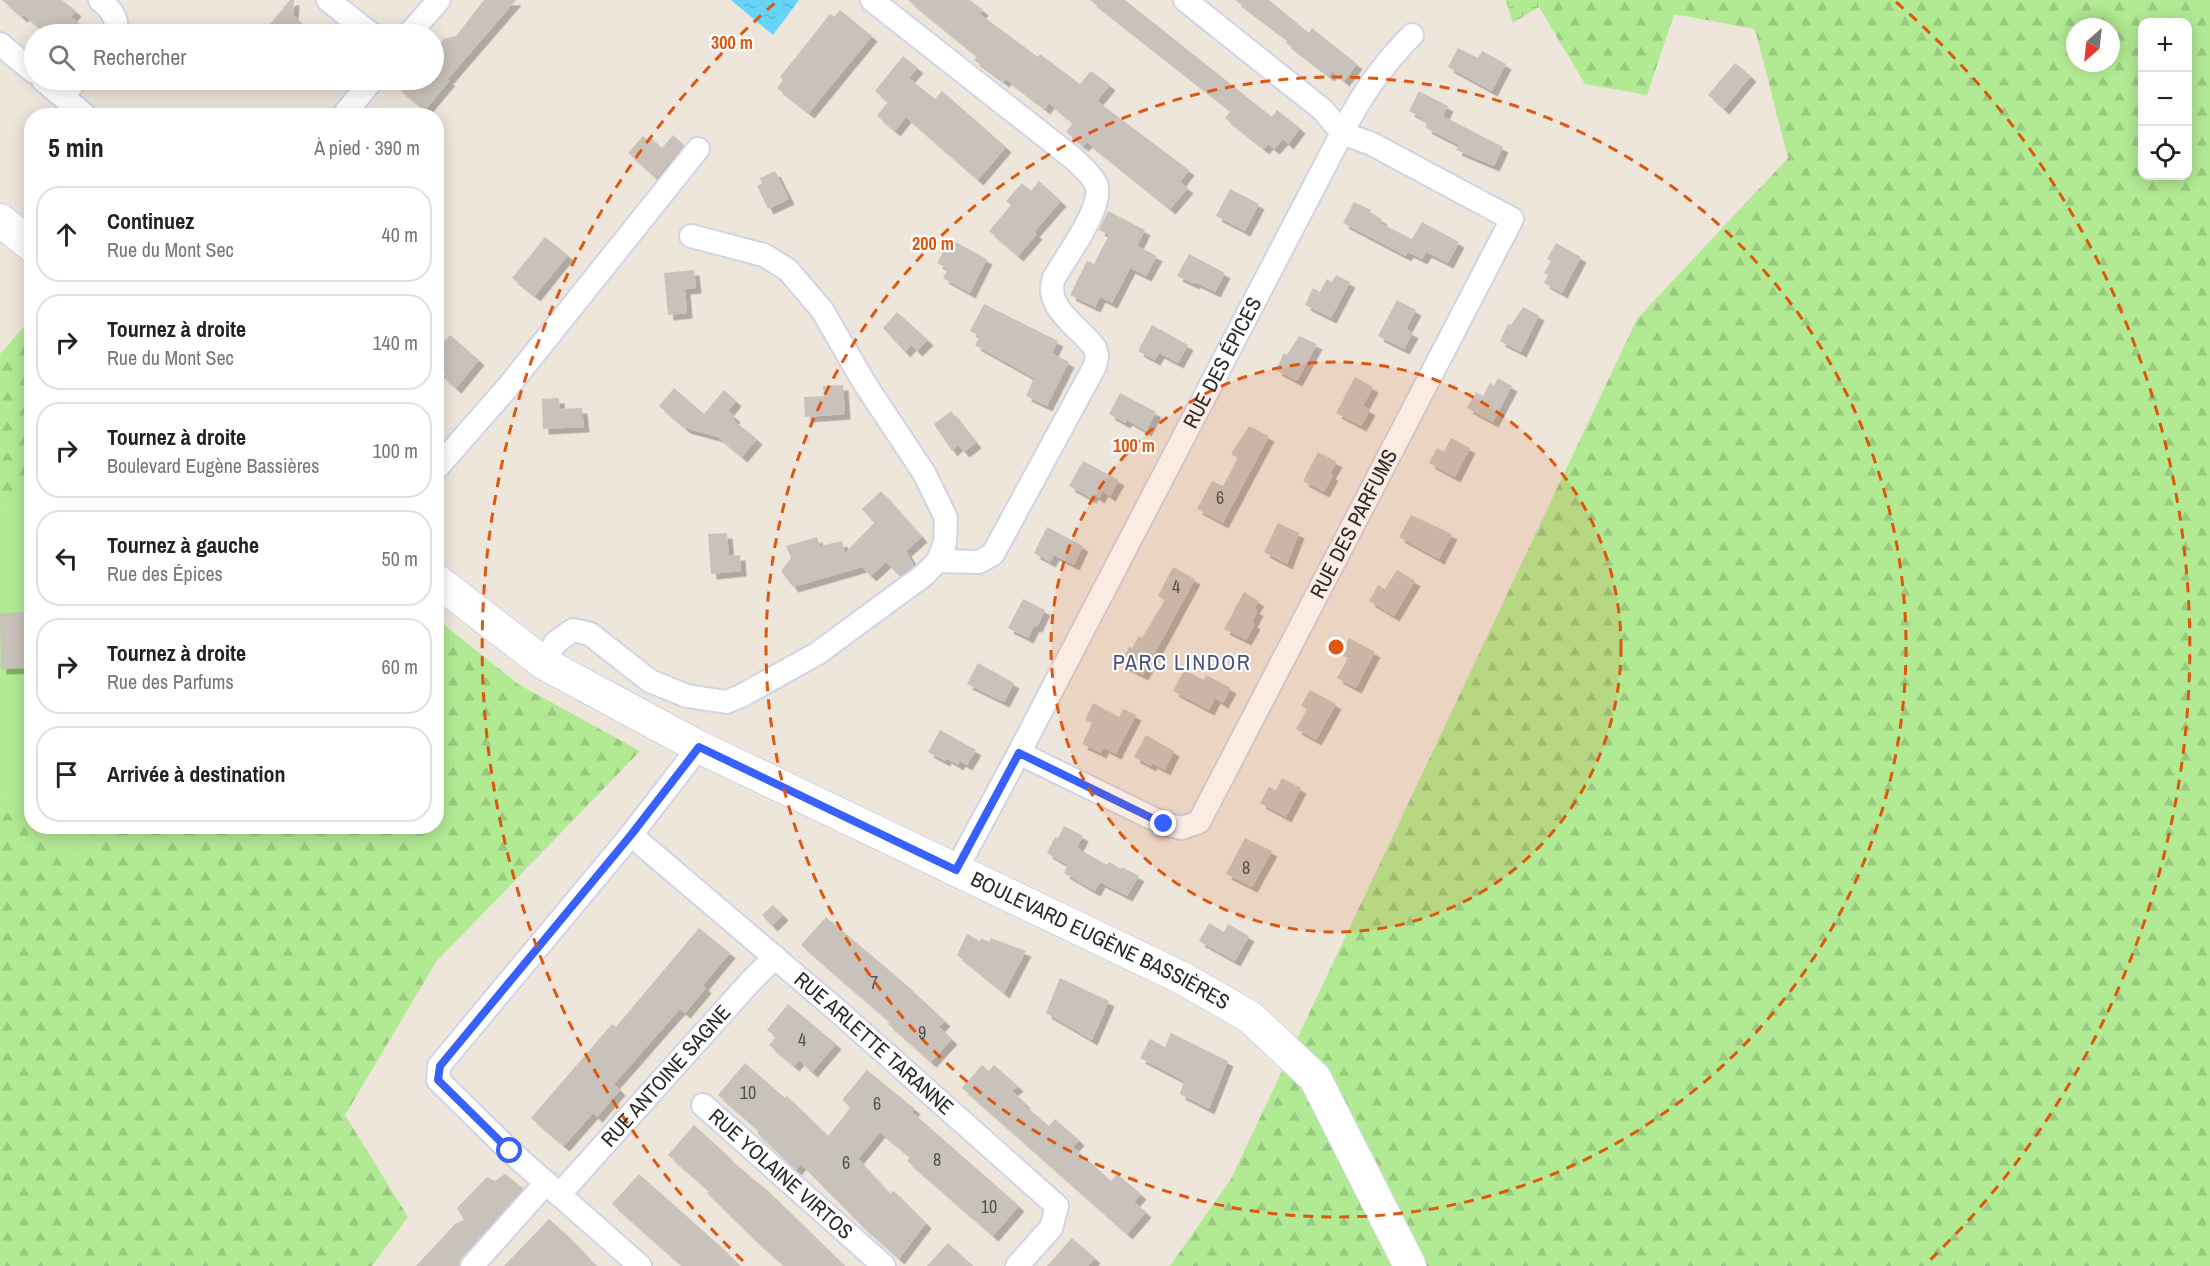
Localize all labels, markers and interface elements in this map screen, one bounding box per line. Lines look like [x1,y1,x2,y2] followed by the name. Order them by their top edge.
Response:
[2066,18,2120,72] north arrow
[2138,18,2192,180] map controls
[2138,18,2192,72] button: +
[24,24,444,90] search box
[711,30,753,55] text: 300 m
[45,41,78,74] icon: search
[93,42,186,72] text: Rechercher
[2138,72,2192,126] button: −
[2138,126,2192,180] button: locate
[48,130,104,165] text: 5 min
[314,134,420,161] text: À pied · 390 m
[107,206,194,236] text: Continuez
[50,218,83,251] icon: ahead
[382,221,418,248] text: 40 m
[912,231,954,256] text: 200 m
[107,236,234,263] text: Rue du Mont Sec
[1176,292,1268,433] street label: RUE DES ÉPICES
[107,314,246,344] text: Tournez à droite
[50,326,83,359] icon: right
[372,329,418,356] text: 140 m
[107,344,234,371] text: Rue du Mont Sec
[107,422,246,452] text: Tournez à droite
[1113,433,1155,458] text: 100 m
[50,434,83,467] icon: right
[372,437,418,464] text: 100 m
[1303,444,1404,603] street label: RUE DES PARFUMS
[107,452,319,479] text: Boulevard Eugène Bassières
[1216,485,1224,510] house number: 6
[107,530,259,560] text: Tournez à gauche
[50,542,83,575] icon: left
[382,545,418,572] text: 50 m
[107,560,223,587] text: Rue des Épices
[1172,574,1180,599] house number: 4
[1326,637,1346,657] centre of rings
[107,638,246,668] text: Tournez à droite
[1113,647,1251,677] district label: PARC LINDOR
[50,650,83,683] icon: right
[382,653,418,680] text: 60 m
[107,668,234,695] text: Rue des Parfums
[50,758,83,791] icon: arrive
[107,759,285,789] text: Arrivée à destination
[1150,810,1176,836] route end
[1242,855,1250,880] house number: 8
[966,864,1235,1016] street label: BOULEVARD EUGÈNE BASSIÈRES
[788,965,960,1121] street label: RUE ARLETTE TARANNE
[870,970,878,995] house number: 7
[594,998,737,1153] street label: RUE ANTOINE SAGNE
[918,1020,926,1045] house number: 9
[798,1027,806,1052] house number: 4
[740,1080,756,1105] house number: 10
[873,1091,881,1116] house number: 6
[703,1102,859,1246] street label: RUE YOLAINE VIRTOS
[496,1137,522,1163] route start
[933,1147,941,1172] house number: 8
[842,1150,850,1175] house number: 6
[981,1194,997,1219] house number: 10

